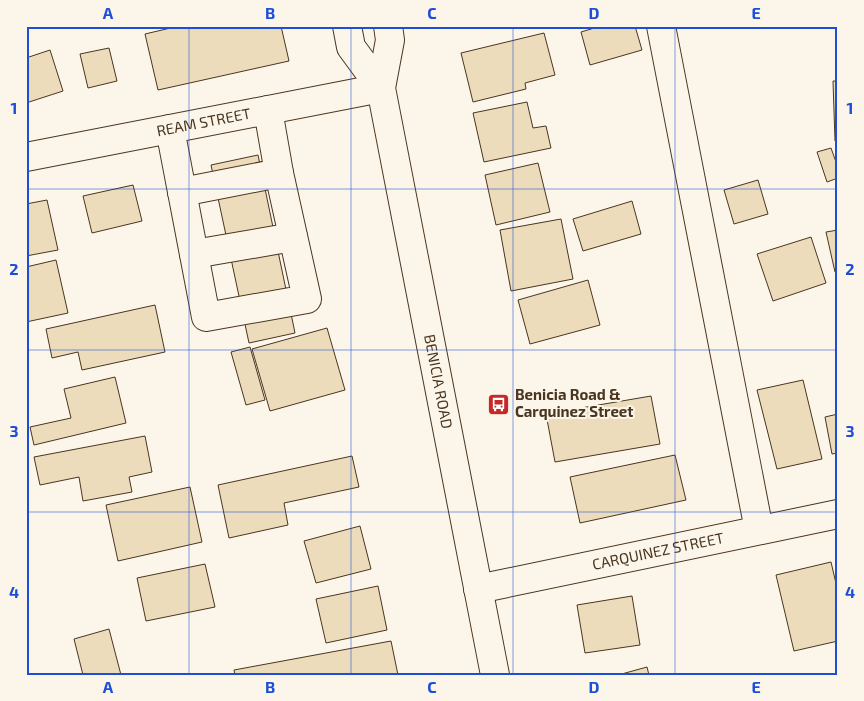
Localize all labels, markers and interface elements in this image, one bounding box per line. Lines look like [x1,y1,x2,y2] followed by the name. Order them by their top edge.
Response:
[103,3,114,22] text: A
[265,3,275,22] text: B
[427,3,437,22] text: C
[589,3,600,22] text: D
[751,3,761,22] text: E
[11,98,17,117] text: 1
[847,98,853,117] text: 1
[155,103,252,139] street label: REAM STREET
[9,259,19,278] text: 2
[845,259,855,278] text: 2
[421,333,457,430] street label: BENICIA ROAD
[515,385,633,420] place label: Benicia Road & Carquinez Street
[487,392,511,416] bus stop icon: Benicia Road & Carquinez Street
[9,421,19,440] text: 3
[845,421,855,440] text: 3
[591,528,726,573] street label: CARQUINEZ STREET
[9,582,19,601] text: 4
[845,582,855,601] text: 4
[103,677,114,696] text: A
[265,677,275,696] text: B
[427,677,437,696] text: C
[589,677,600,696] text: D
[751,677,761,696] text: E

